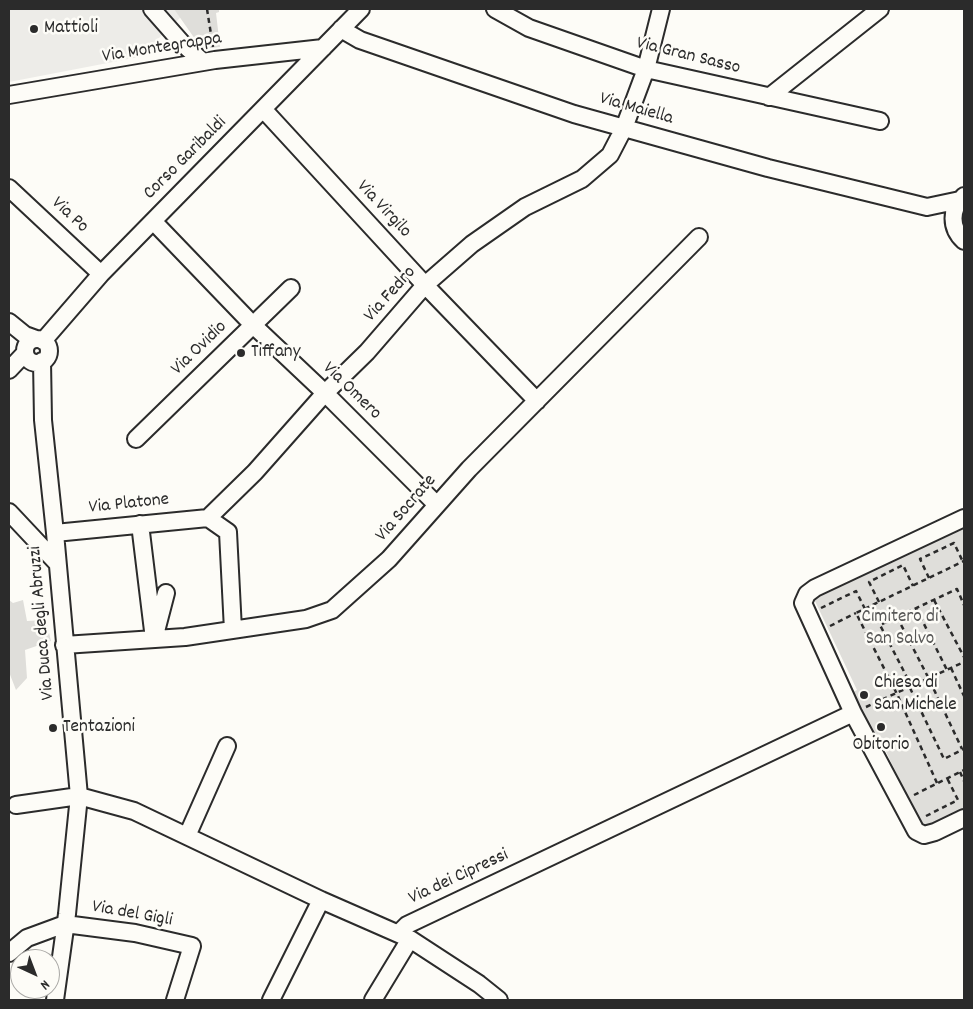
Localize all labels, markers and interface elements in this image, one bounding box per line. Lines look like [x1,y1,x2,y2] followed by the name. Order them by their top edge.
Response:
[44,18,98,40] place label: Mattioli
[28,23,40,35] marker: Mattioli
[101,28,223,70] street label: Via Montegrappa
[634,33,742,81] street label: Via Gran Sasso
[596,89,676,131] street label: Via Maiella
[139,112,233,206] street label: Corso Garibaldi
[351,177,415,243] street label: Via Virgilo
[46,193,92,239] street label: Via Po
[360,262,422,328] street label: Via Fedro
[167,317,233,381] street label: Via Ovidio
[251,342,300,364] place label: Tiffany
[235,347,247,359] marker: Tiffany
[317,358,385,426] street label: Via Omero
[372,471,442,547] street label: Via Socrate
[88,489,170,521] street label: Via Platone
[25,545,61,701] street label: Via Duca degli Abruzzi
[861,607,939,651] park label: Cimitero di San Salvo
[874,673,957,717] place label: Chiesa di San Michele
[858,689,870,701] marker: Chiesa di San Michele
[63,717,135,739] place label: Tentazioni
[875,721,887,733] marker: Obitorio
[47,722,59,734] marker: Tentazioni
[852,735,910,757] place label: Obitorio
[405,845,513,911] street label: Via dei Cipressi
[90,897,174,933] street label: Via del Gigli
[10,949,60,999] north arrow
[35,975,54,994] text: N

